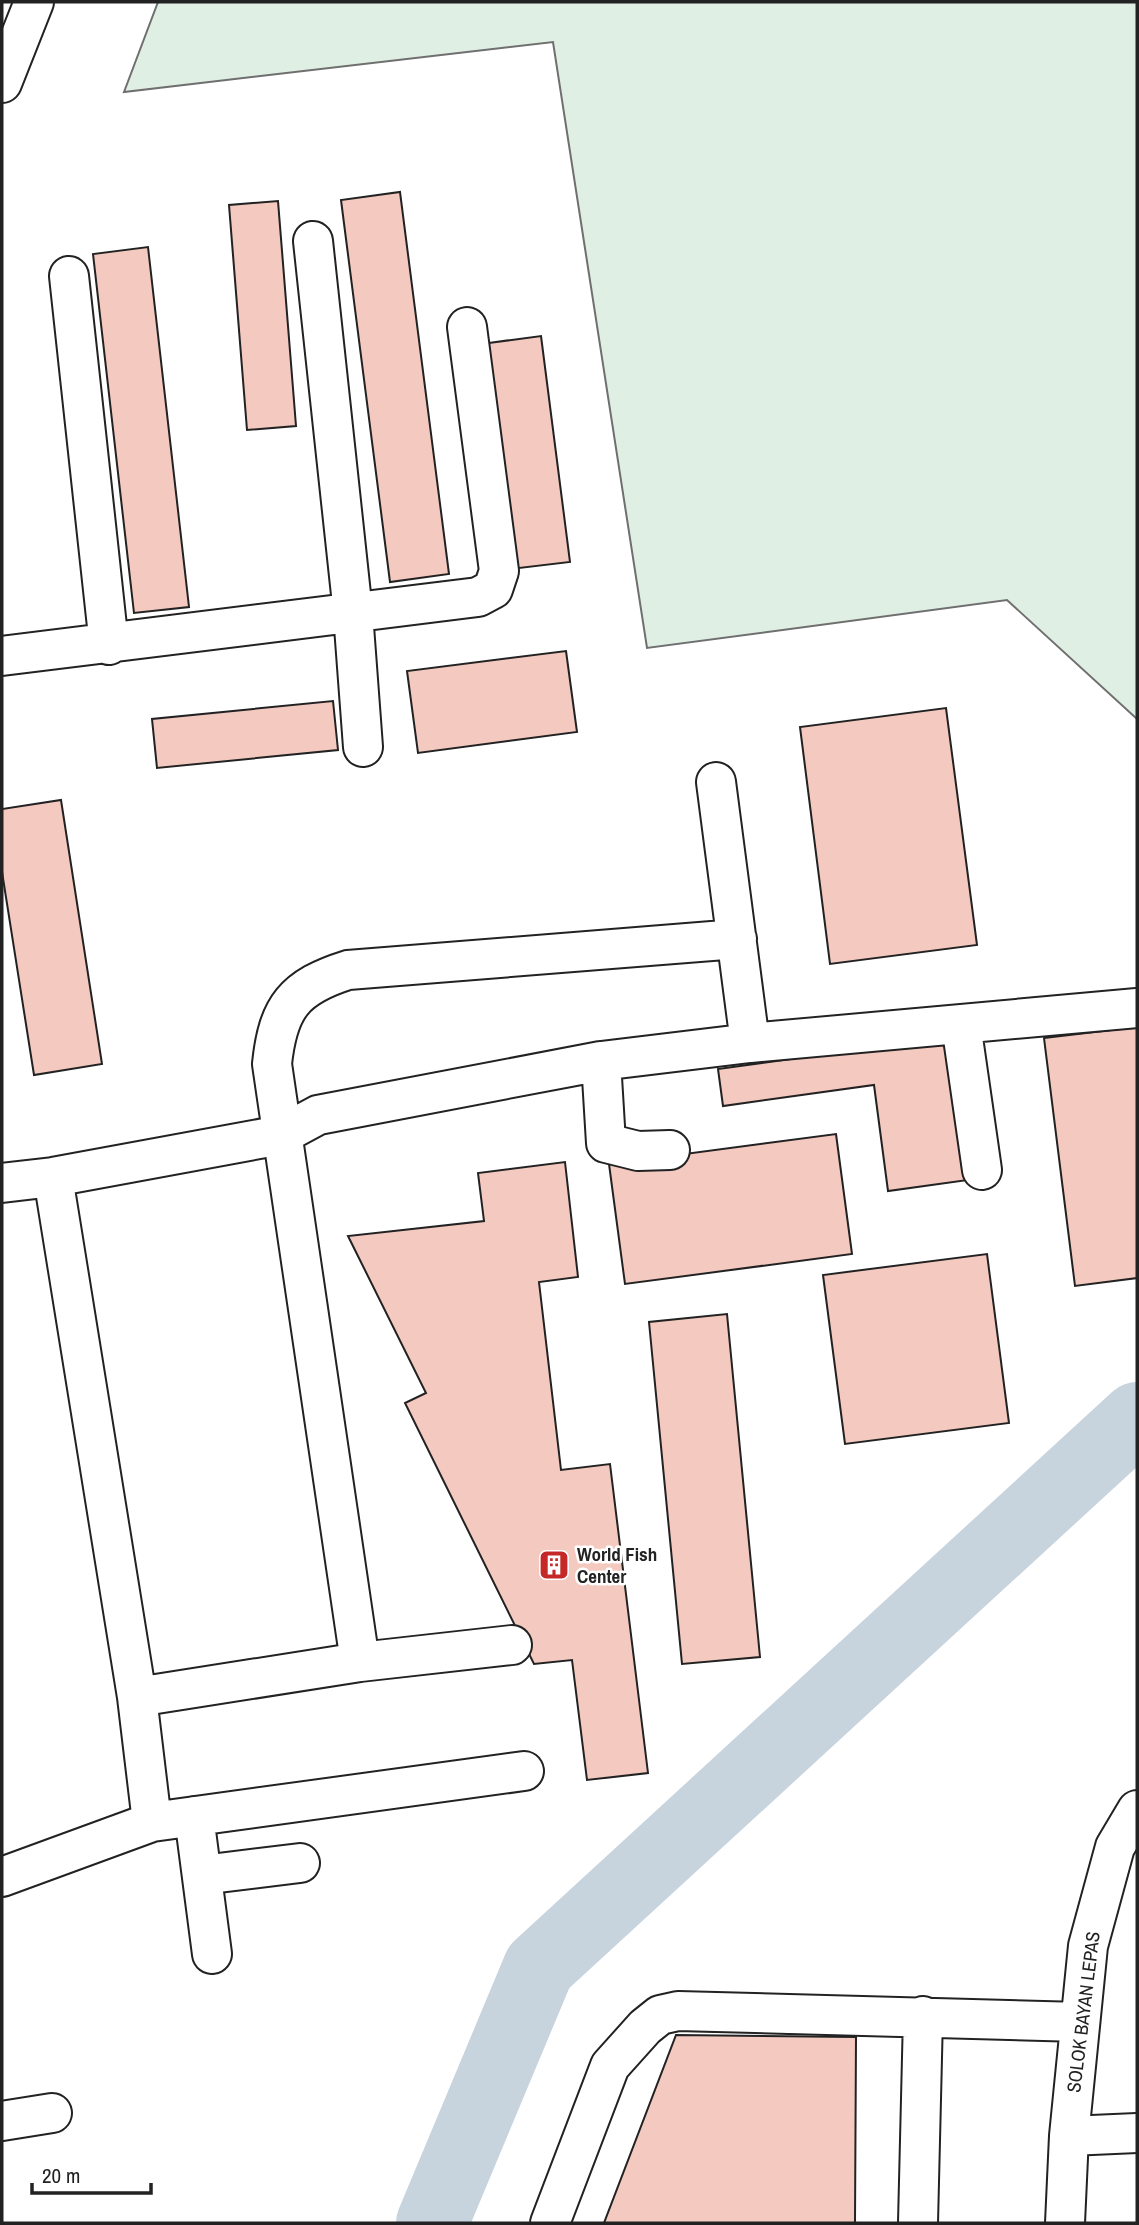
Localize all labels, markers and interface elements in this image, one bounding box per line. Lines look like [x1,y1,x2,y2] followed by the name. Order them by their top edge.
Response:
[577,1541,657,1589] place label: World Fish Center
[537,1548,571,1582] building icon: World Fish Center
[1060,1930,1106,2094] street label: SOLOK BAYAN LEPAS
[32,2152,150,2196] scale bar
[42,2161,80,2190] text: 20 m

